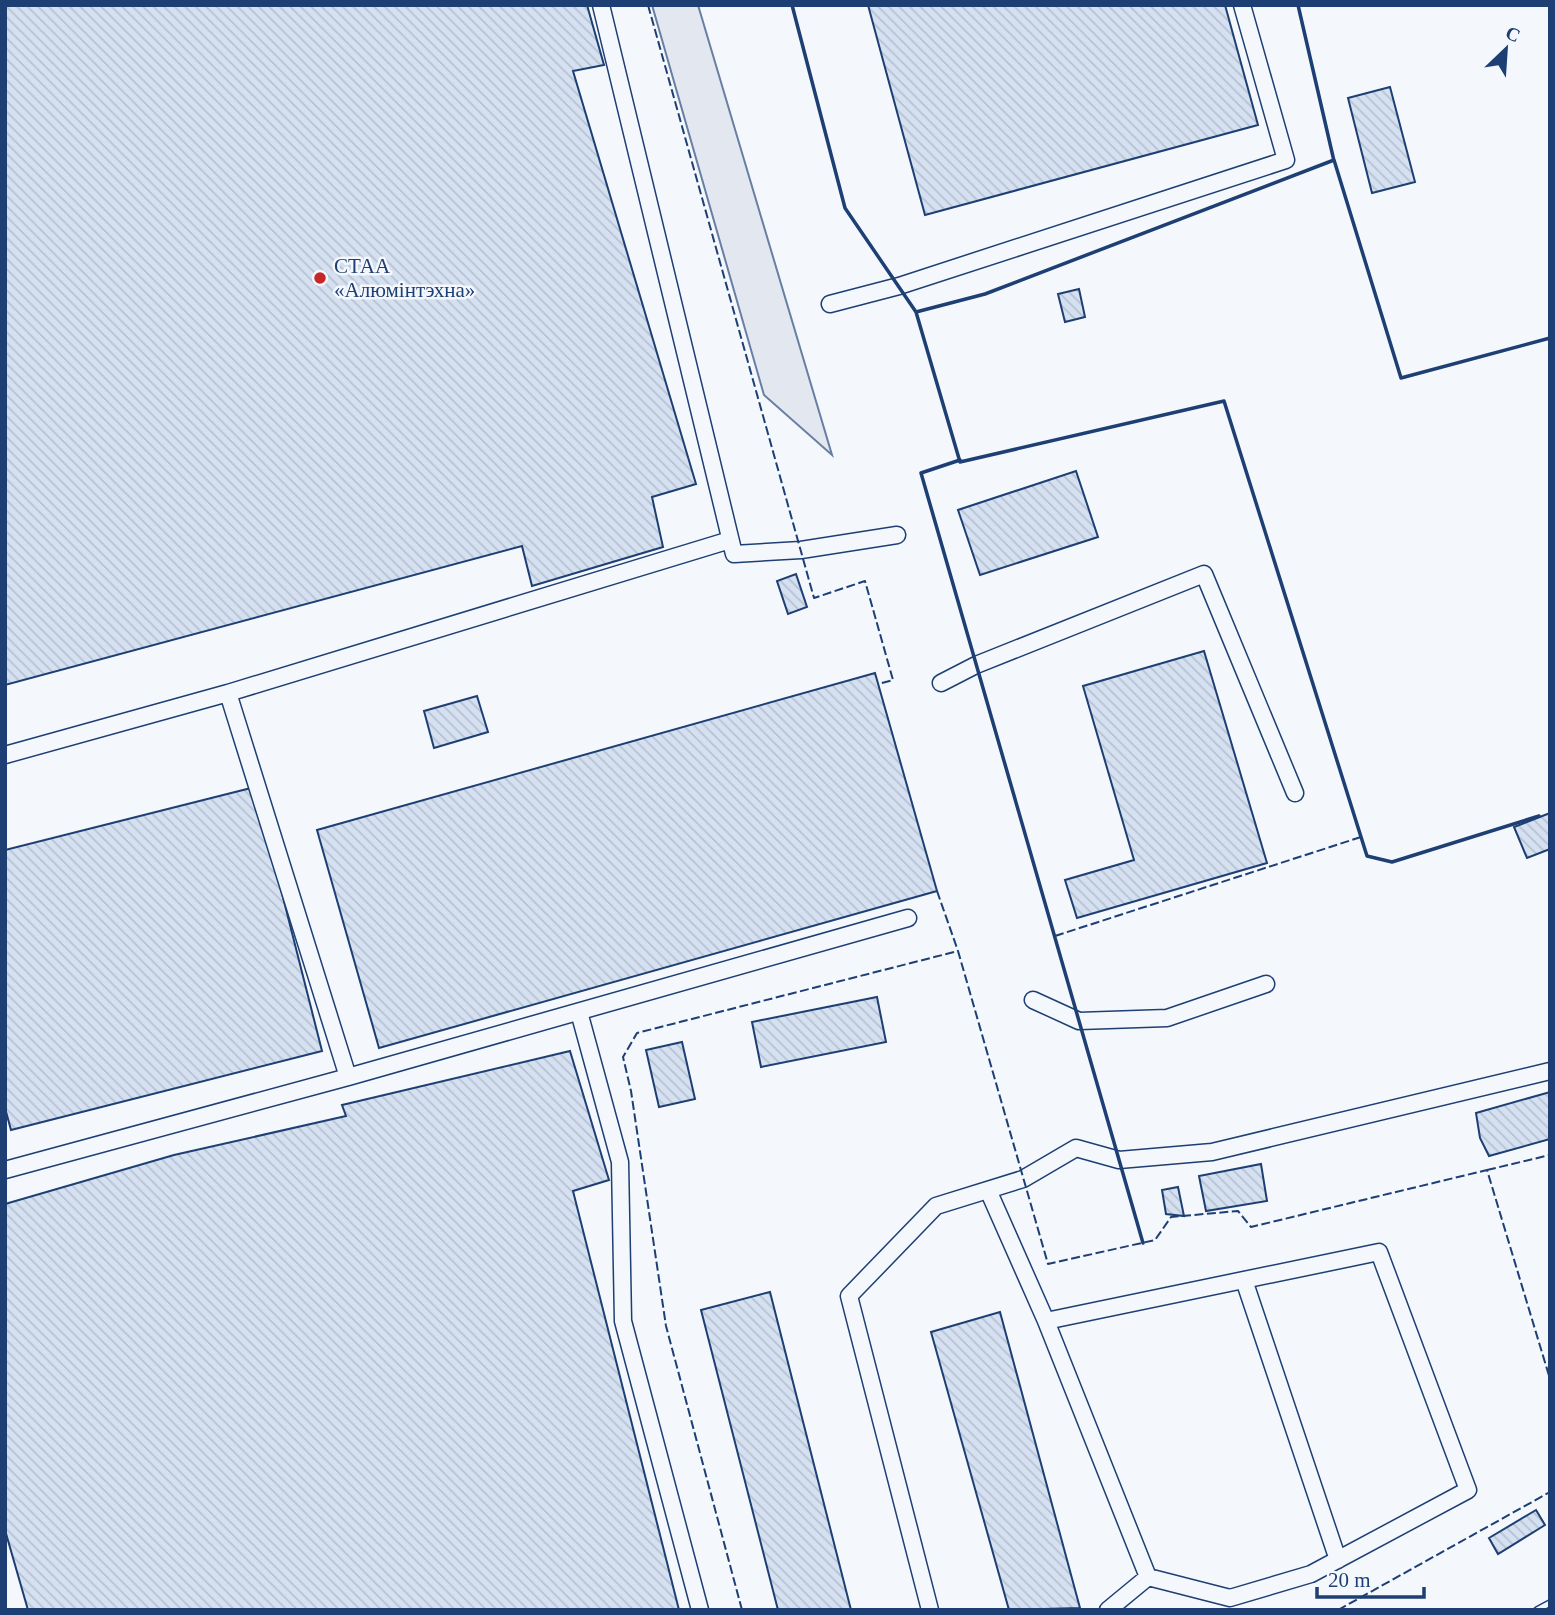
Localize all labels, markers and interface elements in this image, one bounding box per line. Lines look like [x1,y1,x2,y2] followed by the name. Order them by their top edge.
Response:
[1471,14,1541,84] north arrow
[1502,22,1524,46] text: С
[334,254,475,302] place label: СТАА «Алюмінтэхна»
[312,270,328,286] marker: СТАА «Алюмінтэхна»
[1317,1556,1424,1600] scale bar
[1328,1568,1371,1592] text: 20 m

